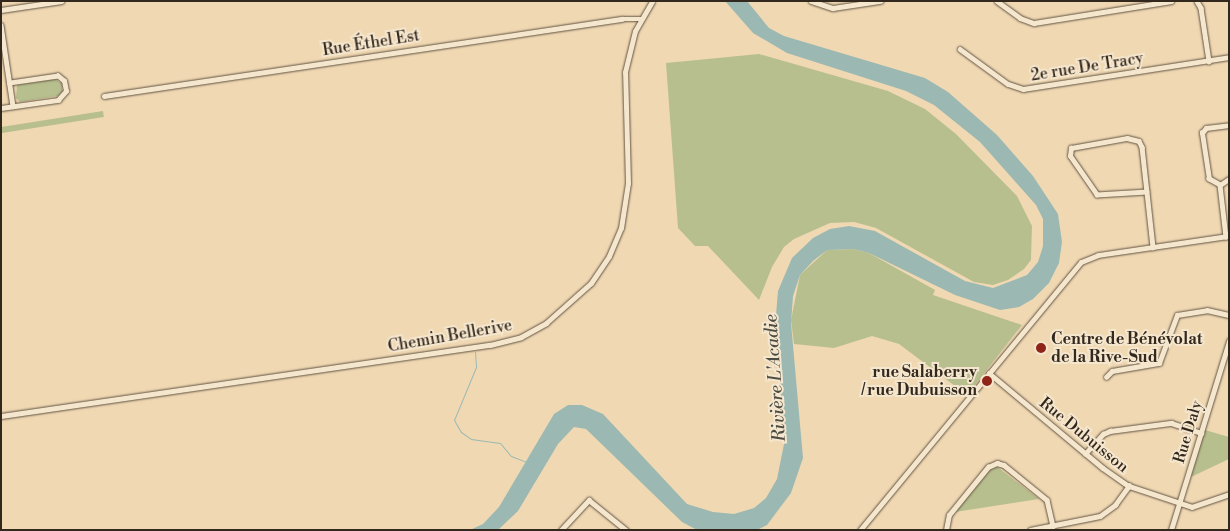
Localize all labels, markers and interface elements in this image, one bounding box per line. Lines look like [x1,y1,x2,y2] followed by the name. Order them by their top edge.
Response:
[321,26,421,60] street label: Rue Éthel Est
[1029,49,1145,85] street label: 2e rue De Tracy
[761,313,791,443] water label: Rivière L'Acadie
[386,316,514,356] street label: Chemin Bellerive
[1051,329,1203,367] place label: Centre de Bénévolat de la Rive-Sud
[1035,342,1047,354] marker: Centre de Bénévolat de la Rive-Sud
[861,362,977,400] place label: rue Salaberry / rue Dubuisson
[981,375,993,387] marker: rue Salaberry / rue Dubuisson
[1036,393,1132,477] street label: Rue Dubuisson
[1169,398,1207,466] street label: Rue Daly

